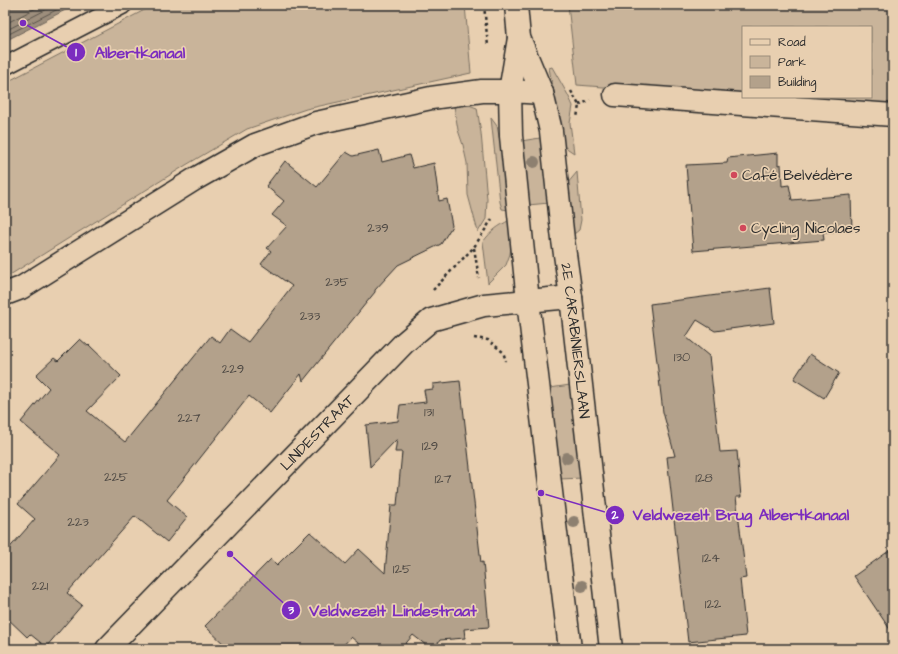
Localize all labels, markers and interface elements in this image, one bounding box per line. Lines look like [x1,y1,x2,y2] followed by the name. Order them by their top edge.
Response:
[742,26,872,98] legend
[778,34,806,51] text: Road
[66,38,193,66] callout: Albertkanaal
[95,42,186,64] text: Albertkanaal
[75,44,77,61] text: 1
[778,54,806,71] text: Park
[778,74,816,92] text: Building
[742,165,853,186] place label: Café Belvédère
[729,170,739,180] marker: Café Belvédère
[751,218,861,240] place label: Cycling Nicolaes
[367,219,389,237] house number: 239
[738,223,748,233] marker: Cycling Nicolaes
[555,261,595,420] street label: 2E CARABINIERSLAAN
[325,273,349,291] house number: 235
[300,307,321,325] house number: 233
[674,348,690,366] house number: 130
[222,360,244,378] house number: 229
[276,389,360,475] street label: LINDESTRAAT
[424,403,434,421] house number: 131
[178,409,200,427] house number: 227
[422,437,438,455] house number: 129
[104,468,128,486] house number: 225
[695,469,713,487] house number: 128
[434,470,452,488] house number: 127
[605,501,857,529] callout: Veldwezelt Brug Albertkanaal
[632,504,850,528] text: Veldwezelt Brug Albertkanaal
[611,507,619,524] text: 2
[67,513,89,531] house number: 223
[702,549,720,567] house number: 124
[393,560,411,578] house number: 125
[32,577,49,595] house number: 221
[705,595,722,613] house number: 122
[281,596,484,624] callout: Veldwezelt Lindestraat
[308,600,477,622] text: Veldwezelt Lindestraat
[287,602,295,619] text: 3

